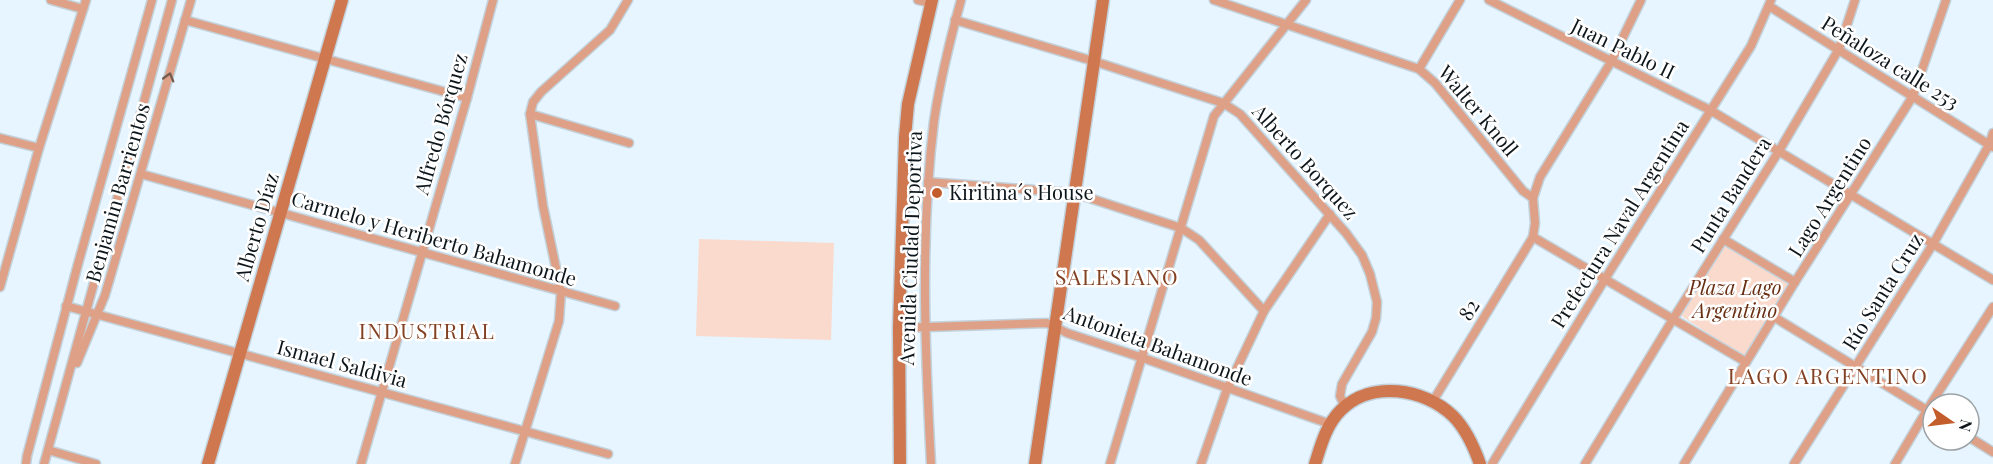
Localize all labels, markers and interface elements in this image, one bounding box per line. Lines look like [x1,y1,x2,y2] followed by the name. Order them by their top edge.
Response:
[1817,9,1965,115] street label: Peñaloza calle 253
[1566,10,1680,84] street label: Juan Pablo II
[406,50,473,198] street label: Alfredo Bórquez
[1433,58,1525,161] street label: Walter Knoll
[162,72,174,83] one-way arrow
[1247,97,1365,224] street label: Alberto Borquez
[78,100,155,285] street label: Benjamin Barrientos
[1543,114,1694,332] street label: Prefectura Naval Argentina
[892,130,927,367] street label: Avenida Ciudad Deportiva
[1683,131,1776,257] street label: Punta Bandera
[1781,131,1877,261] street label: Lago Argentino
[227,169,284,285] street label: Alberto Díaz
[949,178,1094,205] place label: Kiritina´s House
[289,184,580,291] street label: Carmelo y Heriberto Bahamonde
[930,186,944,200] marker: Kiritina´s House
[1835,228,1928,355] street label: Río Santa Cruz
[1055,262,1179,290] district label: SALESIANO
[1687,273,1782,323] park label: Plaza Lago Argentino
[1451,294,1484,325] street label: 82
[1060,298,1257,391] street label: Antonieta Bahamonde
[359,316,495,344] district label: INDUSTRIAL
[274,332,410,393] street label: Ismael Saldivia
[1728,361,1928,389] district label: LAGO ARGENTINO
[1921,392,1981,452] north arrow
[1954,418,1978,434] text: N

